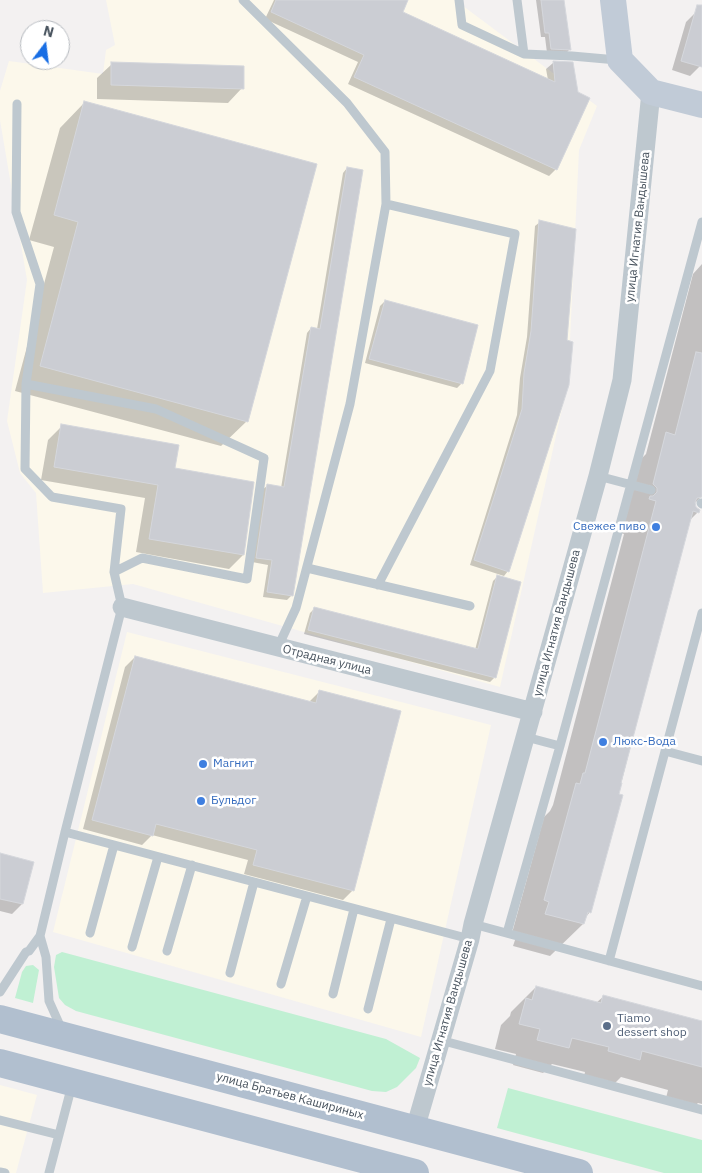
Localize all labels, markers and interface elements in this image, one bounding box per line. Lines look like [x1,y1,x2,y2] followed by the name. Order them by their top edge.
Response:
[20,20,70,70] north arrow
[41,21,56,41] text: N
[623,151,653,303] street label: улица Игнатия Вандышева
[573,520,646,534] place label: Свежее пиво
[650,521,662,533] marker: Свежее пиво
[530,548,584,698] street label: улица Игнатия Вандышева
[281,642,373,678] street label: Отрадная улица
[613,735,676,749] place label: Люкс-Вода
[597,736,609,748] marker: Люкс-Вода
[213,757,254,771] place label: Магнит
[197,758,209,770] marker: Магнит
[211,794,256,808] place label: Бульдог
[195,795,207,807] marker: Бульдог
[420,938,476,1088] street label: улица Игнатия Вандышева
[617,1012,687,1040] place label: Tiamo dessert shop
[601,1020,613,1032] marker: Tiamo dessert shop
[215,1069,365,1123] street label: улица Братьев Кашириных

